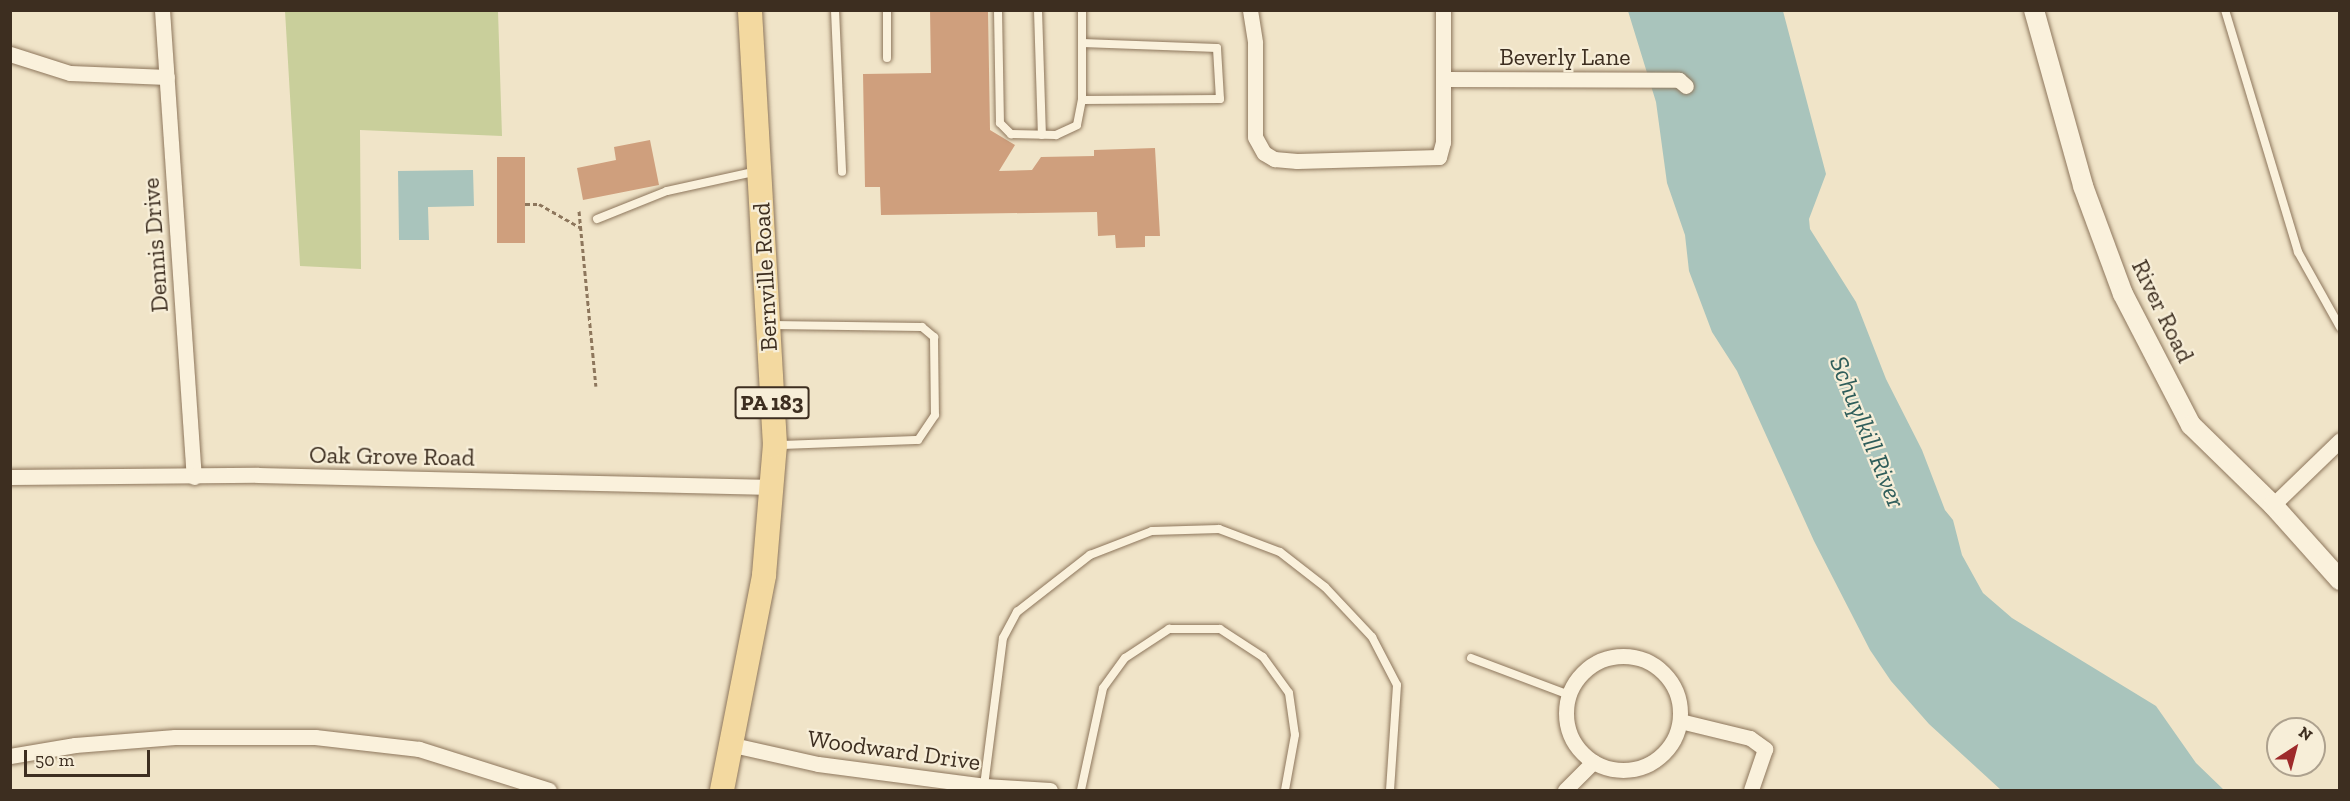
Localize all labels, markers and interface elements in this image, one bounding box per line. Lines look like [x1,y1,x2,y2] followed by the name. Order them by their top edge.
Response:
[1499,43,1631,71] street label: Beverly Lane
[136,177,174,313] street label: Dennis Drive
[747,202,783,352] street label: Bernville Road
[2126,255,2200,367] street label: River Road
[1822,352,1912,512] water label: Schuylkill River
[733,384,811,422] road number: PA 183
[309,440,475,472] street label: Oak Grove Road
[2266,717,2326,777] north arrow
[2295,722,2316,745] text: N
[806,724,982,776] street label: Woodward Drive
[27,738,153,776] scale bar
[35,749,74,771] text: 50 m

